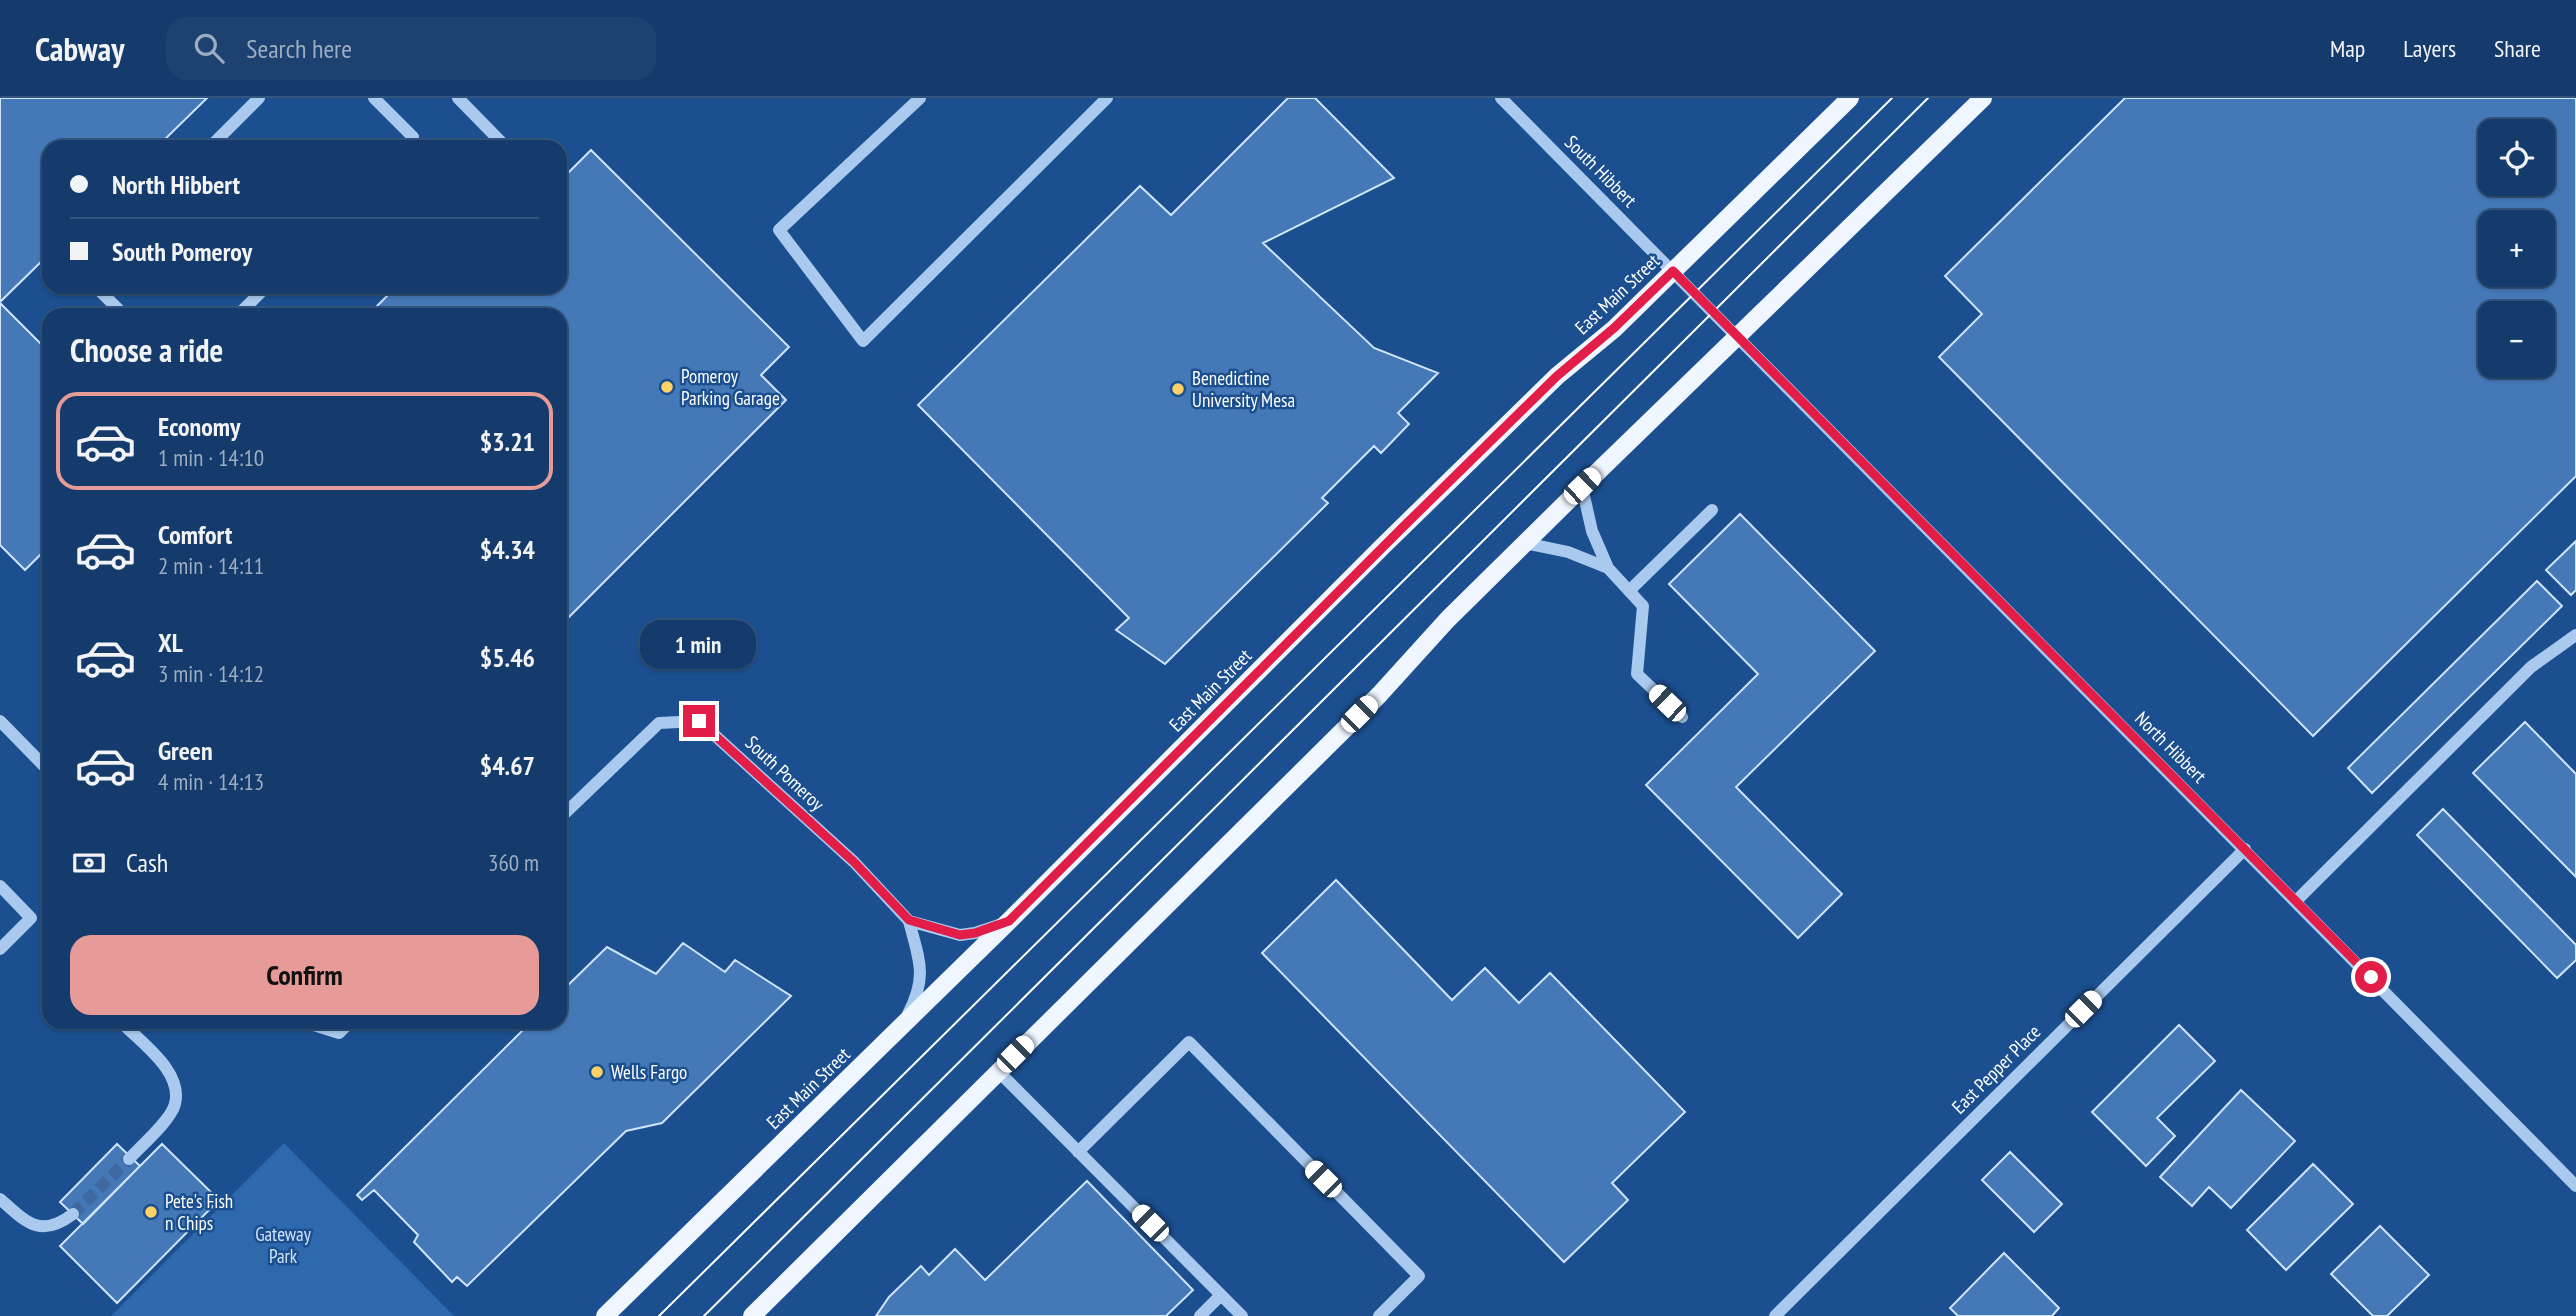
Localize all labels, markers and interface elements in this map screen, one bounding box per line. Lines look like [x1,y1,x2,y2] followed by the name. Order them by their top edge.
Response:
[166,17,656,80] search box
[35,27,124,70] text: Cabway
[190,29,228,67] icon: search
[246,32,352,65] text: Search here
[2330,33,2365,64] text: Map
[2403,33,2456,64] text: Layers
[2494,33,2541,64] text: Share
[2478,119,2555,378] map controls
[2478,119,2555,196] button: locate
[1560,130,1642,212] street label: South Hibbert
[112,168,240,201] text: North Hibbert
[2478,210,2555,287] button: +
[112,235,252,268] text: South Pomeroy
[1570,248,1665,339] street label: East Main Street
[2478,301,2555,378] button: −
[70,329,223,371] text: Choose a ride
[681,364,780,410] place label: Pomeroy Parking Garage
[1192,366,1295,412] place label: Benedictine University Mesa
[659,379,675,395] marker: Pomeroy Parking Garage
[1170,381,1186,397] marker: Benedictine University Mesa
[74,410,137,473] icon: car
[158,410,240,443] text: Economy
[480,425,535,458] text: $3.21
[158,443,264,472] text: 1 min · 14:10
[1560,464,1605,508] car
[74,518,137,581] icon: car
[158,518,232,551] text: Comfort
[480,533,535,566] text: $4.34
[158,551,264,580] text: 2 min · 14:11
[641,620,757,668] callout: 1 min
[74,626,137,689] icon: car
[158,626,183,659] text: XL
[675,630,721,659] text: 1 min
[480,641,535,674] text: $5.46
[1164,643,1257,736] street label: East Main Street
[158,659,264,688] text: 3 min · 14:12
[1645,681,1690,725] car
[1337,692,1382,736] car
[683,705,715,737] route end
[2130,706,2212,788] street label: North Hibbert
[741,730,830,816] street label: South Pomeroy
[74,734,137,797] icon: car
[158,734,213,767] text: Green
[480,749,535,782] text: $4.67
[158,767,264,796] text: 4 min · 14:13
[70,844,108,882] icon: cash
[126,846,168,879] text: Cash
[488,848,539,877] text: 360 m
[70,935,539,1015] button: Confirm
[2355,961,2387,993] route start
[2061,987,2106,1031] car
[1947,1019,2046,1118] street label: East Pepper Place
[993,1032,1038,1076] car
[761,1042,855,1134] street label: East Main Street
[611,1060,687,1084] place label: Wells Fargo
[589,1064,605,1080] marker: Wells Fargo
[1301,1157,1346,1201] car
[165,1189,233,1235] place label: Pete's Fish n Chips
[1128,1201,1173,1245] car
[143,1204,159,1220] marker: Pete's Fish n Chips
[255,1222,312,1268] park label: Gateway Park

